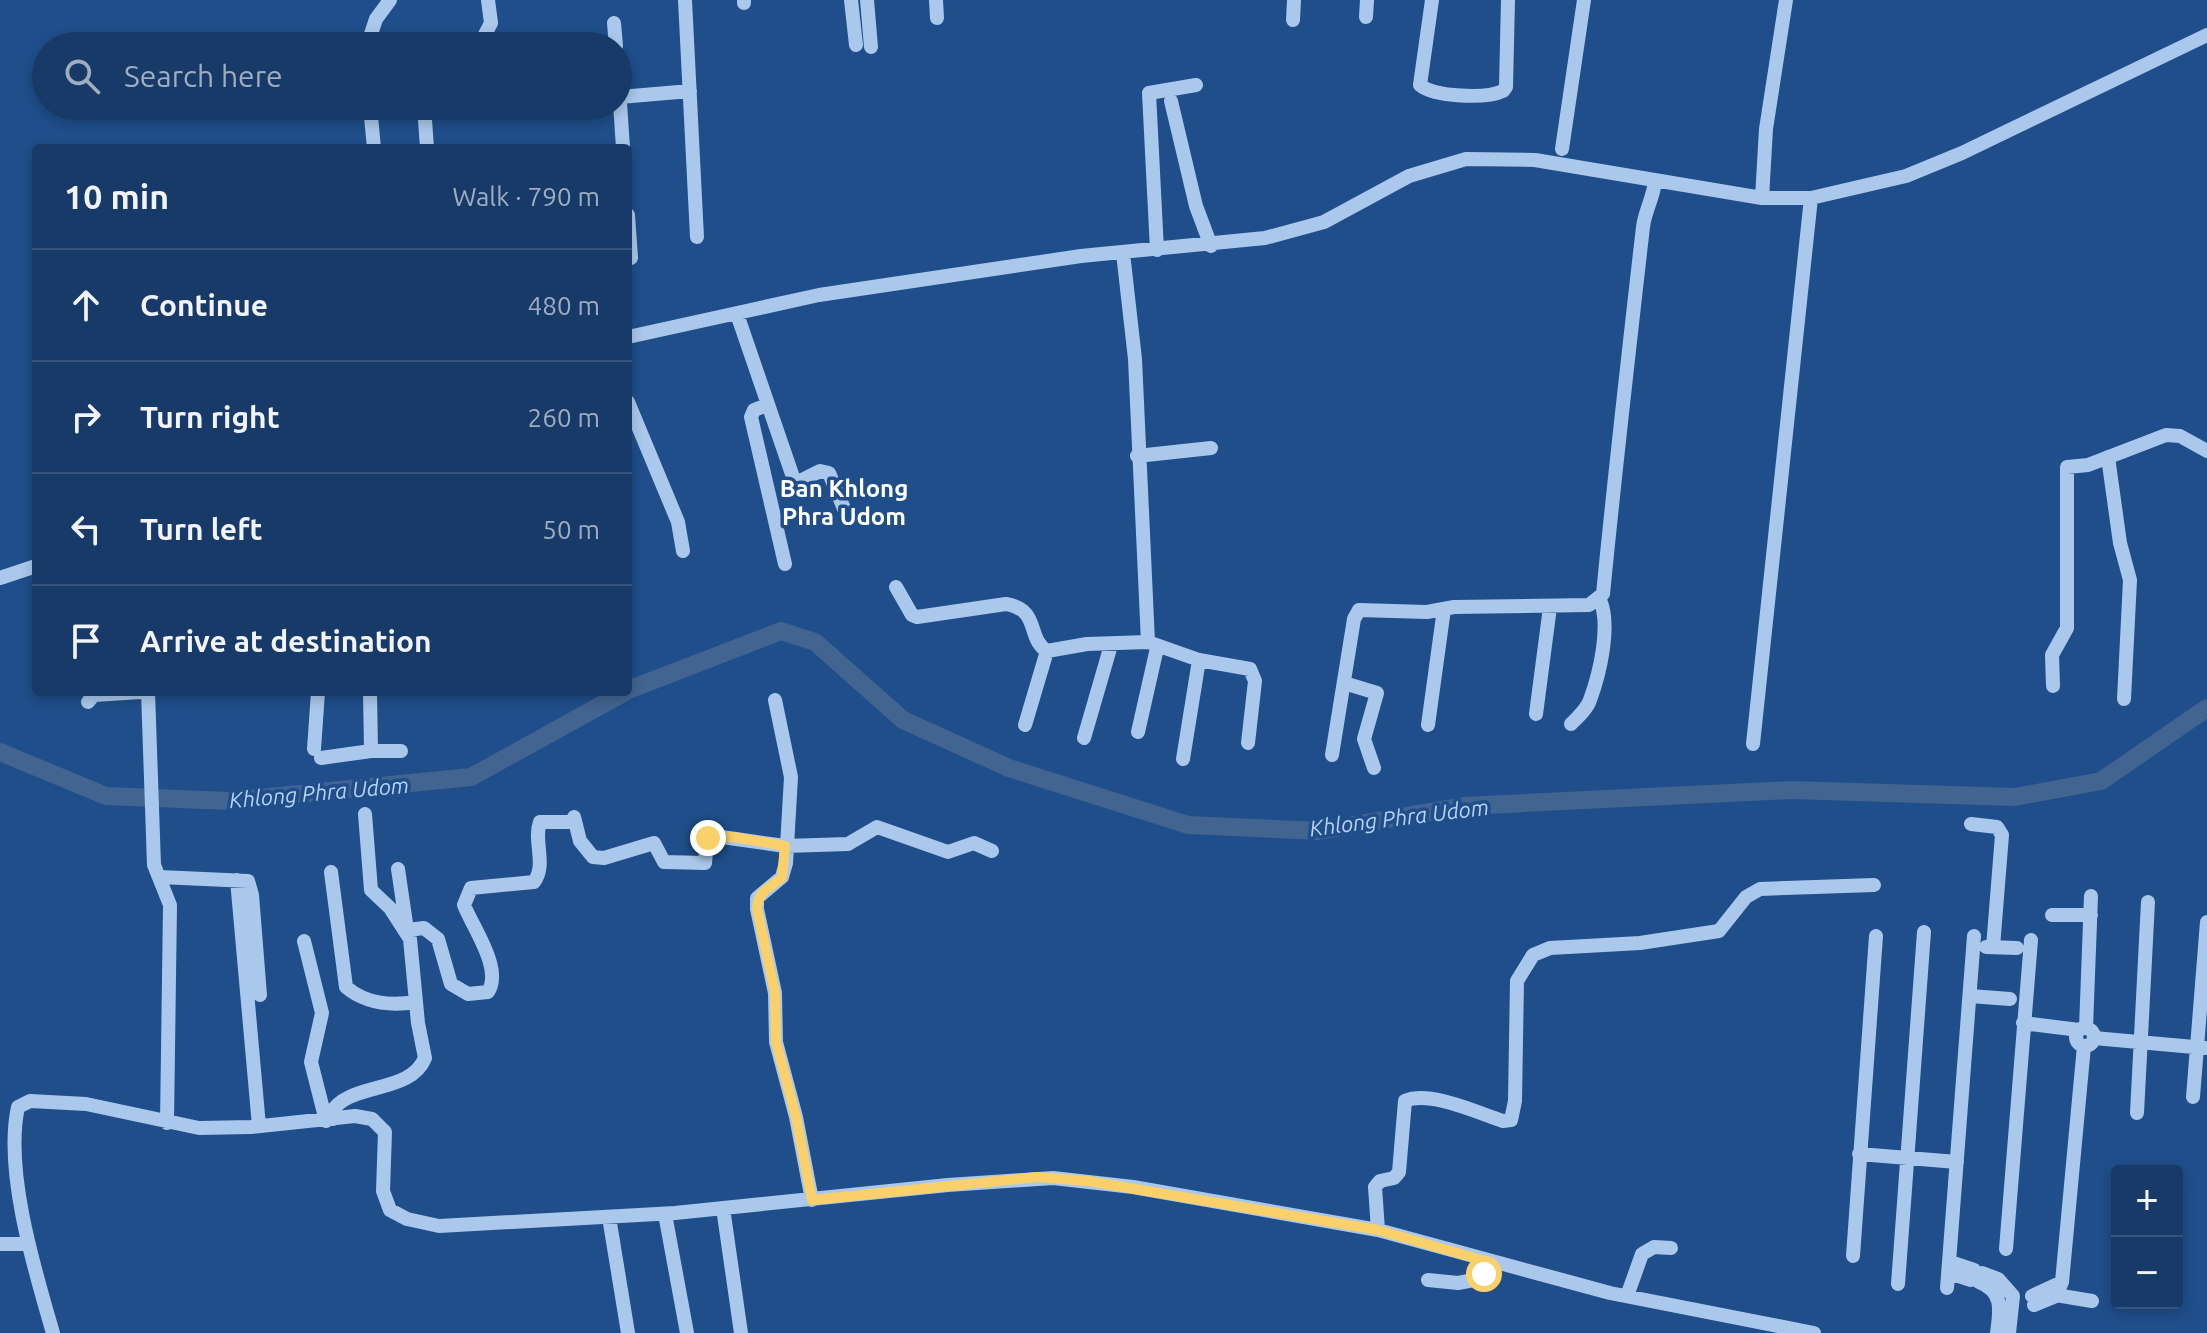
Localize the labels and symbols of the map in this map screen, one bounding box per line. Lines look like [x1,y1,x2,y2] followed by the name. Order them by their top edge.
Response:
[780,475,908,530] district label: Ban Khlong Phra Udom
[228,772,410,812] water label: Khlong Phra Udom
[1308,794,1490,840] water label: Khlong Phra Udom
[690,820,726,856] route end
[1466,1256,1502,1292] route start

